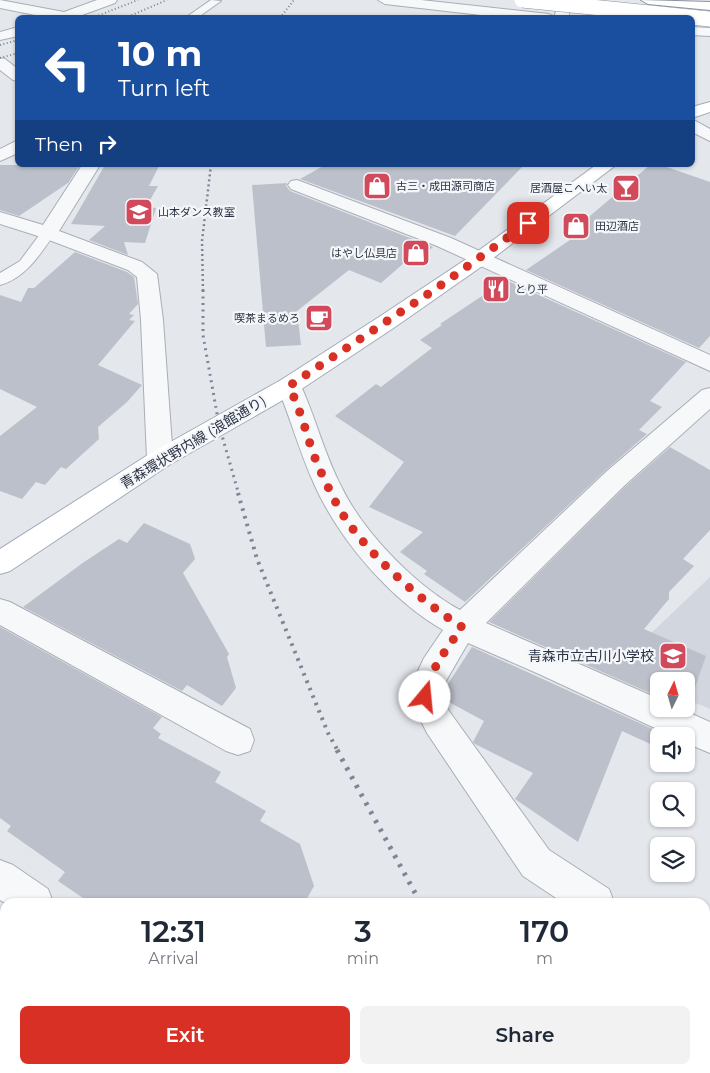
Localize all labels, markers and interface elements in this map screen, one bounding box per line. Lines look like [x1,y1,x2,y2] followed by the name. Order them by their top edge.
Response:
[118,32,202,75] text: 10 m
[35,35,100,100] icon: left
[118,75,210,102] text: Turn left
[93,130,121,158] icon: right
[35,133,83,156] text: Then
[362,171,392,201] shop icon: 古三・成田源司商店
[611,173,641,203] bar icon: 居酒屋こへい太
[396,179,495,193] place label: 古三・成田源司商店
[530,181,607,195] place label: 居酒屋こへい太
[124,197,154,227] school or university icon: 山本ダンス教室
[507,202,549,244] pin
[158,205,235,219] place label: 山本ダンス教室
[514,209,542,237] icon: arrive
[561,211,591,241] shop icon: 田辺酒店
[595,219,639,233] place label: 田辺酒店
[401,238,431,268] shop icon: はやし仏具店
[331,246,397,260] place label: はやし仏具店
[481,274,511,304] restaurant icon: とり平
[515,282,548,296] place label: とり平
[304,303,334,333] cafe icon: 喫茶まるめろ
[234,311,300,325] place label: 喫茶まるめろ
[117,391,269,493] street label: 青森環状野内線 (浪館通り)
[658,641,688,671] school or university icon: 青森市立古川小学校
[528,647,654,665] place label: 青森市立古川小学校
[398,670,450,722] position arrow
[650,672,695,718] north arrow
[650,672,695,882] map controls
[650,727,695,772] button: sound
[650,782,695,827] button: search
[650,837,695,882] button: layers
[141,913,206,950] text: 12:31
[354,913,372,950] text: 3
[520,913,569,950] text: 170
[148,949,199,968] text: Arrival
[347,949,379,968] text: min
[536,949,553,968] text: m
[20,1006,350,1064] button: Exit
[360,1006,690,1064] button: Share

